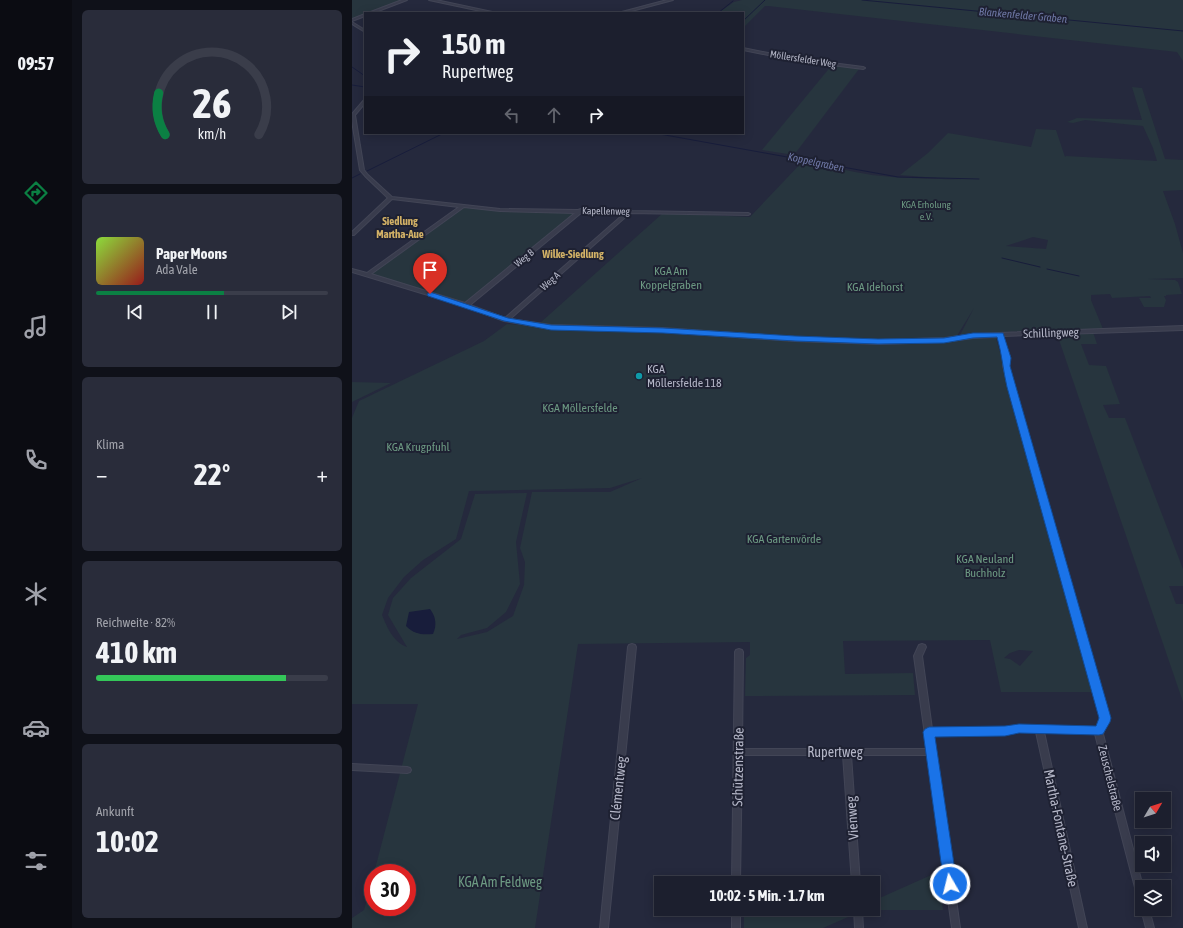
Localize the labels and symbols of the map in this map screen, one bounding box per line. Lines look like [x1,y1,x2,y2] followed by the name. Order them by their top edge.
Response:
[978,5,1068,25] water label: Blankenfelder Graben
[769,48,838,70] street label: Möllersfelder Weg
[787,150,846,174] water label: Koppelgraben
[901,199,951,222] park label: KGA Erholung e.V.
[582,205,631,217] street label: Kapellenweg
[376,215,424,240] district label: Siedlung Martha-Aue
[512,247,536,269] street label: Weg B
[541,248,604,260] district label: Wilke-Siedlung
[413,253,447,294] pin
[640,264,702,292] park label: KGA Am Koppelgraben
[538,270,562,292] street label: Weg A
[847,280,904,294] park label: KGA Idehorst
[1023,325,1080,341] street label: Schillingweg
[647,362,722,390] place label: KGA Möllersfelde 118
[634,371,644,381] marker: KGA Möllersfelde 118
[542,401,618,415] park label: KGA Möllersfelde
[386,440,451,454] park label: KGA Krugpfuhl
[747,532,821,546] park label: KGA Gartenvörde
[956,552,1014,580] park label: KGA Neuland Buchholz
[729,727,747,807] street label: Schützenstraße
[807,744,863,760] street label: Rupertweg
[1095,744,1125,812] street label: Zeuschelstraße
[607,755,629,821] street label: Clémentweg
[1041,768,1081,888] street label: Martha-Fontane-Straße
[1135,792,1171,828] north arrow
[842,796,862,840] street label: Vienweg
[929,863,971,905] position arrow
[364,864,416,916] speed limit sign: 30
[458,874,542,890] park label: KGA Am Feldweg

